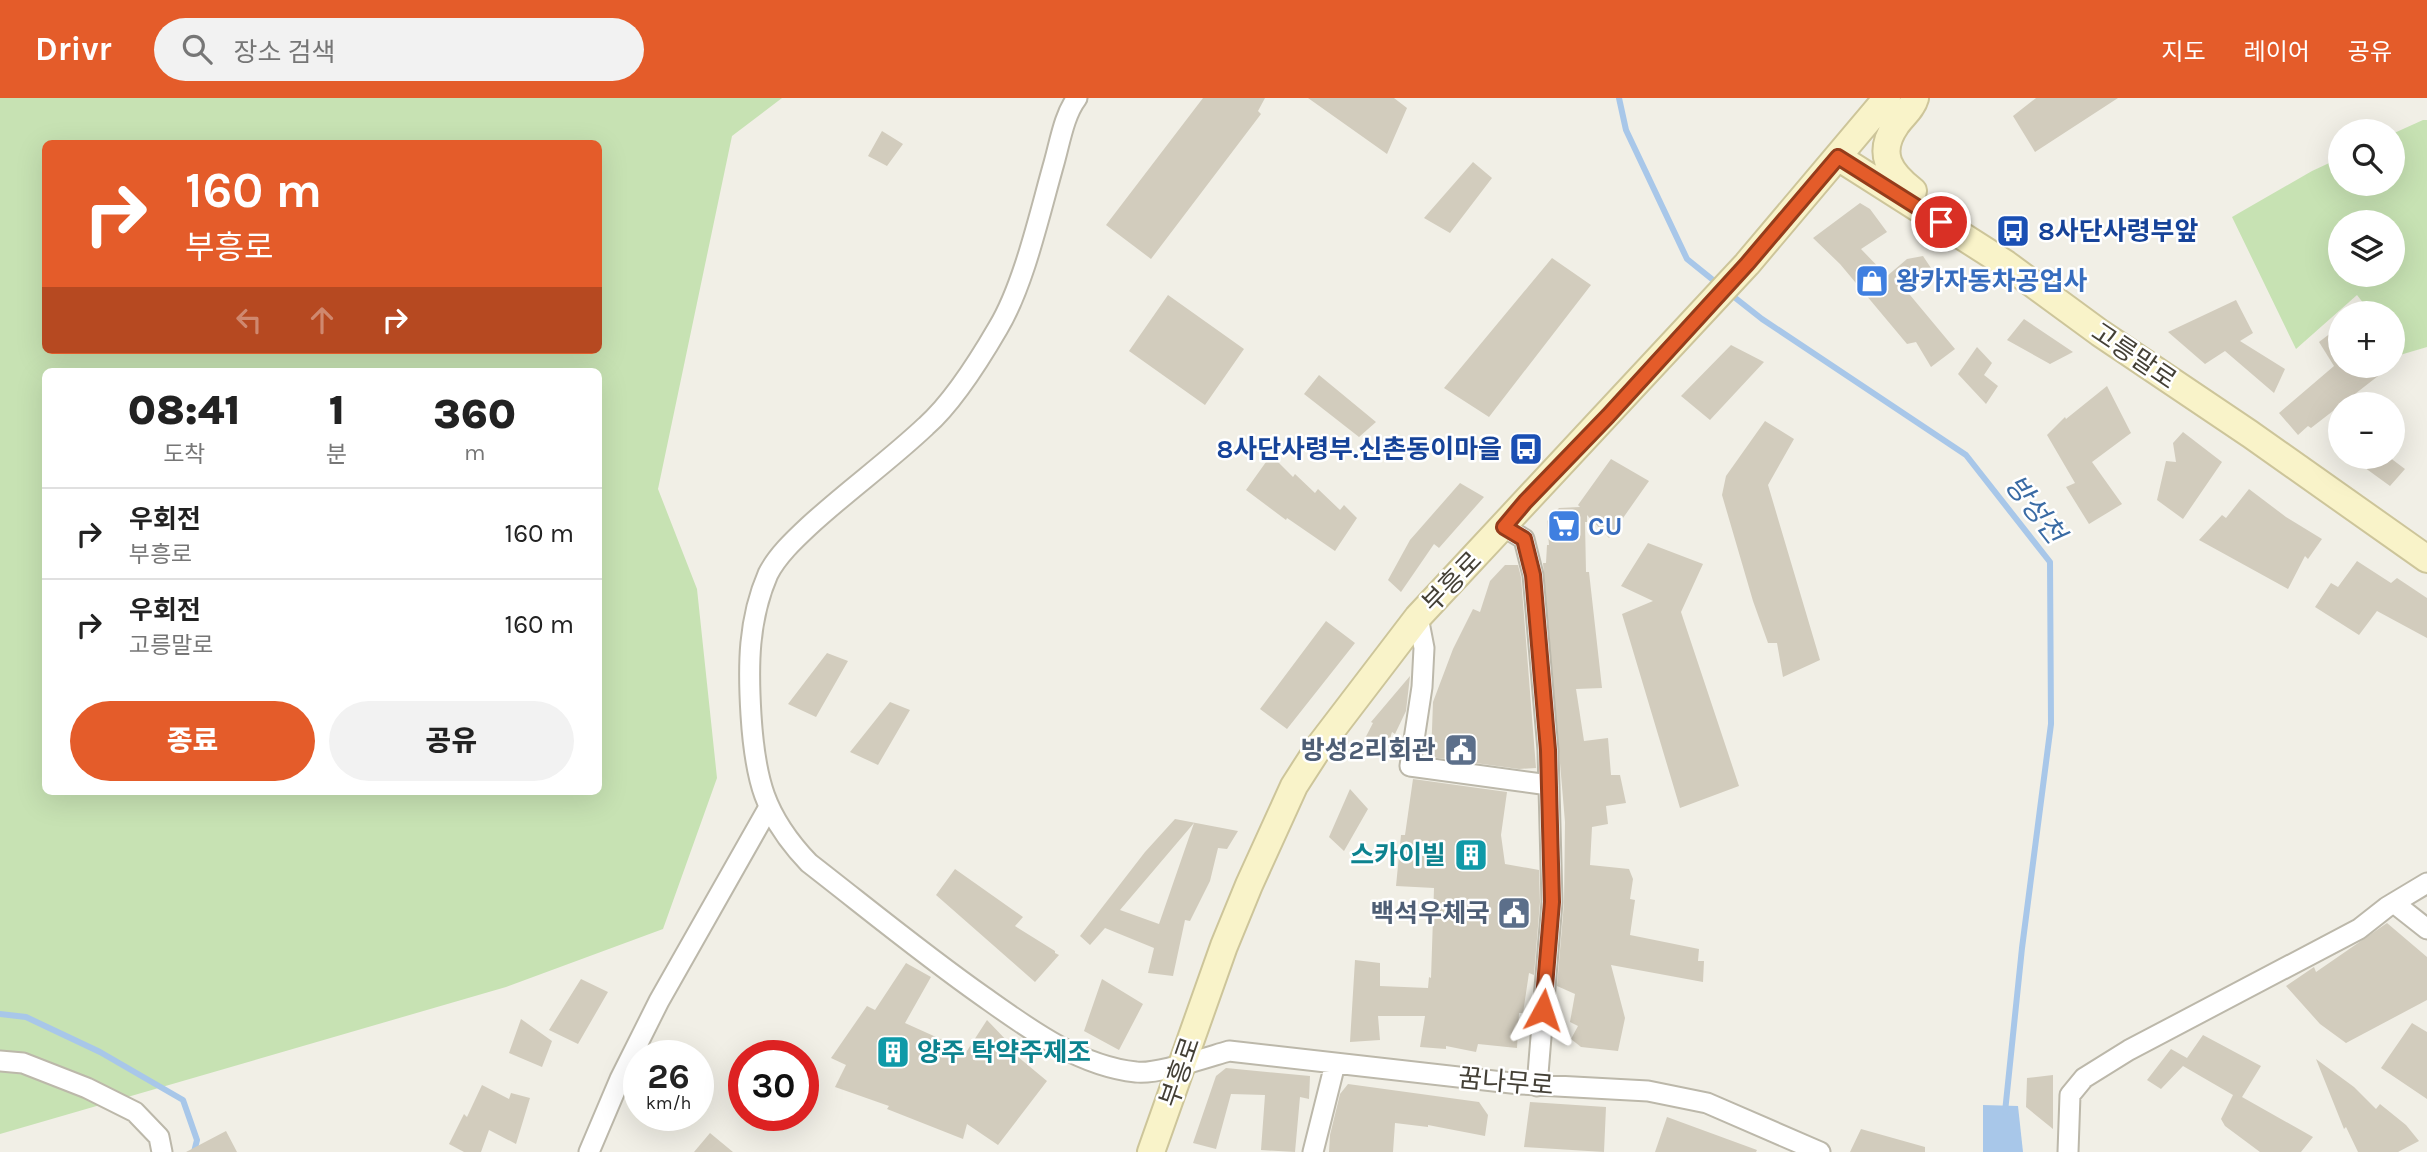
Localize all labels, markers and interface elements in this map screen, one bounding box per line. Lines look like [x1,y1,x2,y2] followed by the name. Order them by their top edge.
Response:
[154,18,644,81] search box
[35,30,112,68] text: Drivr
[178,30,216,68] icon: search
[234,37,335,68] text: 장소 검색
[2161,38,2206,66] text: 지도
[2244,38,2310,66] text: 레이어
[2348,38,2392,66] text: 공유
[2328,119,2405,469] map controls
[2328,119,2405,196] button: search
[185,162,322,219] text: 160 m
[70,168,161,259] icon: right
[1911,192,1971,252] pin
[1922,203,1960,241] icon: arrive
[2328,210,2405,287] button: layers
[1994,212,2032,250] bus stop icon: 8사단사령부앞
[2038,216,2198,247] place label: 8사단사령부앞
[185,229,273,266] text: 부흥로
[1853,262,1891,300] shop icon: 왕카자동차공업사
[1896,266,2087,297] place label: 왕카자동차공업사
[230,301,268,339] icon: left
[303,301,341,339] icon: ahead
[376,301,414,339] icon: right
[2328,301,2405,378] button: +
[2086,316,2182,396] street label: 고릉말로
[128,385,240,435] text: 08:41
[329,385,345,435] text: 1
[433,389,516,439] text: 360
[2328,392,2405,469] button: −
[1507,430,1545,468] bus stop icon: 8사단사령부.신촌동이마을
[1216,434,1502,465] place label: 8사단사령부.신촌동이마을
[464,439,486,466] text: m
[163,441,205,468] text: 도착
[326,441,347,468] text: 분
[1998,468,2074,552] water label: 방성천
[129,504,201,535] text: 우회전
[1545,507,1583,545] supermarket icon: CU
[1588,511,1622,542] place label: CU
[70,515,108,553] icon: right
[505,518,574,549] text: 160 m
[129,541,192,568] text: 부흥로
[1416,545,1488,619] street label: 부흥로
[129,595,201,626] text: 우회전
[70,606,108,644] icon: right
[505,609,574,640] text: 160 m
[129,632,214,659] text: 고릉말로
[70,701,315,781] button: 종료
[329,701,574,781] button: 공유
[1442,731,1480,769] public building icon: 방성2리회관
[1301,735,1436,766] place label: 방성2리회관
[1452,836,1490,874] building icon: 스카이빌
[1350,840,1446,871] place label: 스카이빌
[1495,894,1533,932] public building icon: 백석우체국
[1370,898,1490,929] place label: 백석우체국
[1506,973,1580,1047] position arrow
[874,1033,912,1071] building icon: 양주 탁약주제조
[1154,1033,1206,1111] street label: 부흥로
[917,1037,1091,1068] place label: 양주 탁약주제조
[728,1040,819,1131] speed limit sign: 30
[647,1056,690,1097] text: 26
[1457,1062,1555,1102] street label: 꿈나무로
[646,1092,691,1114] text: km/h

